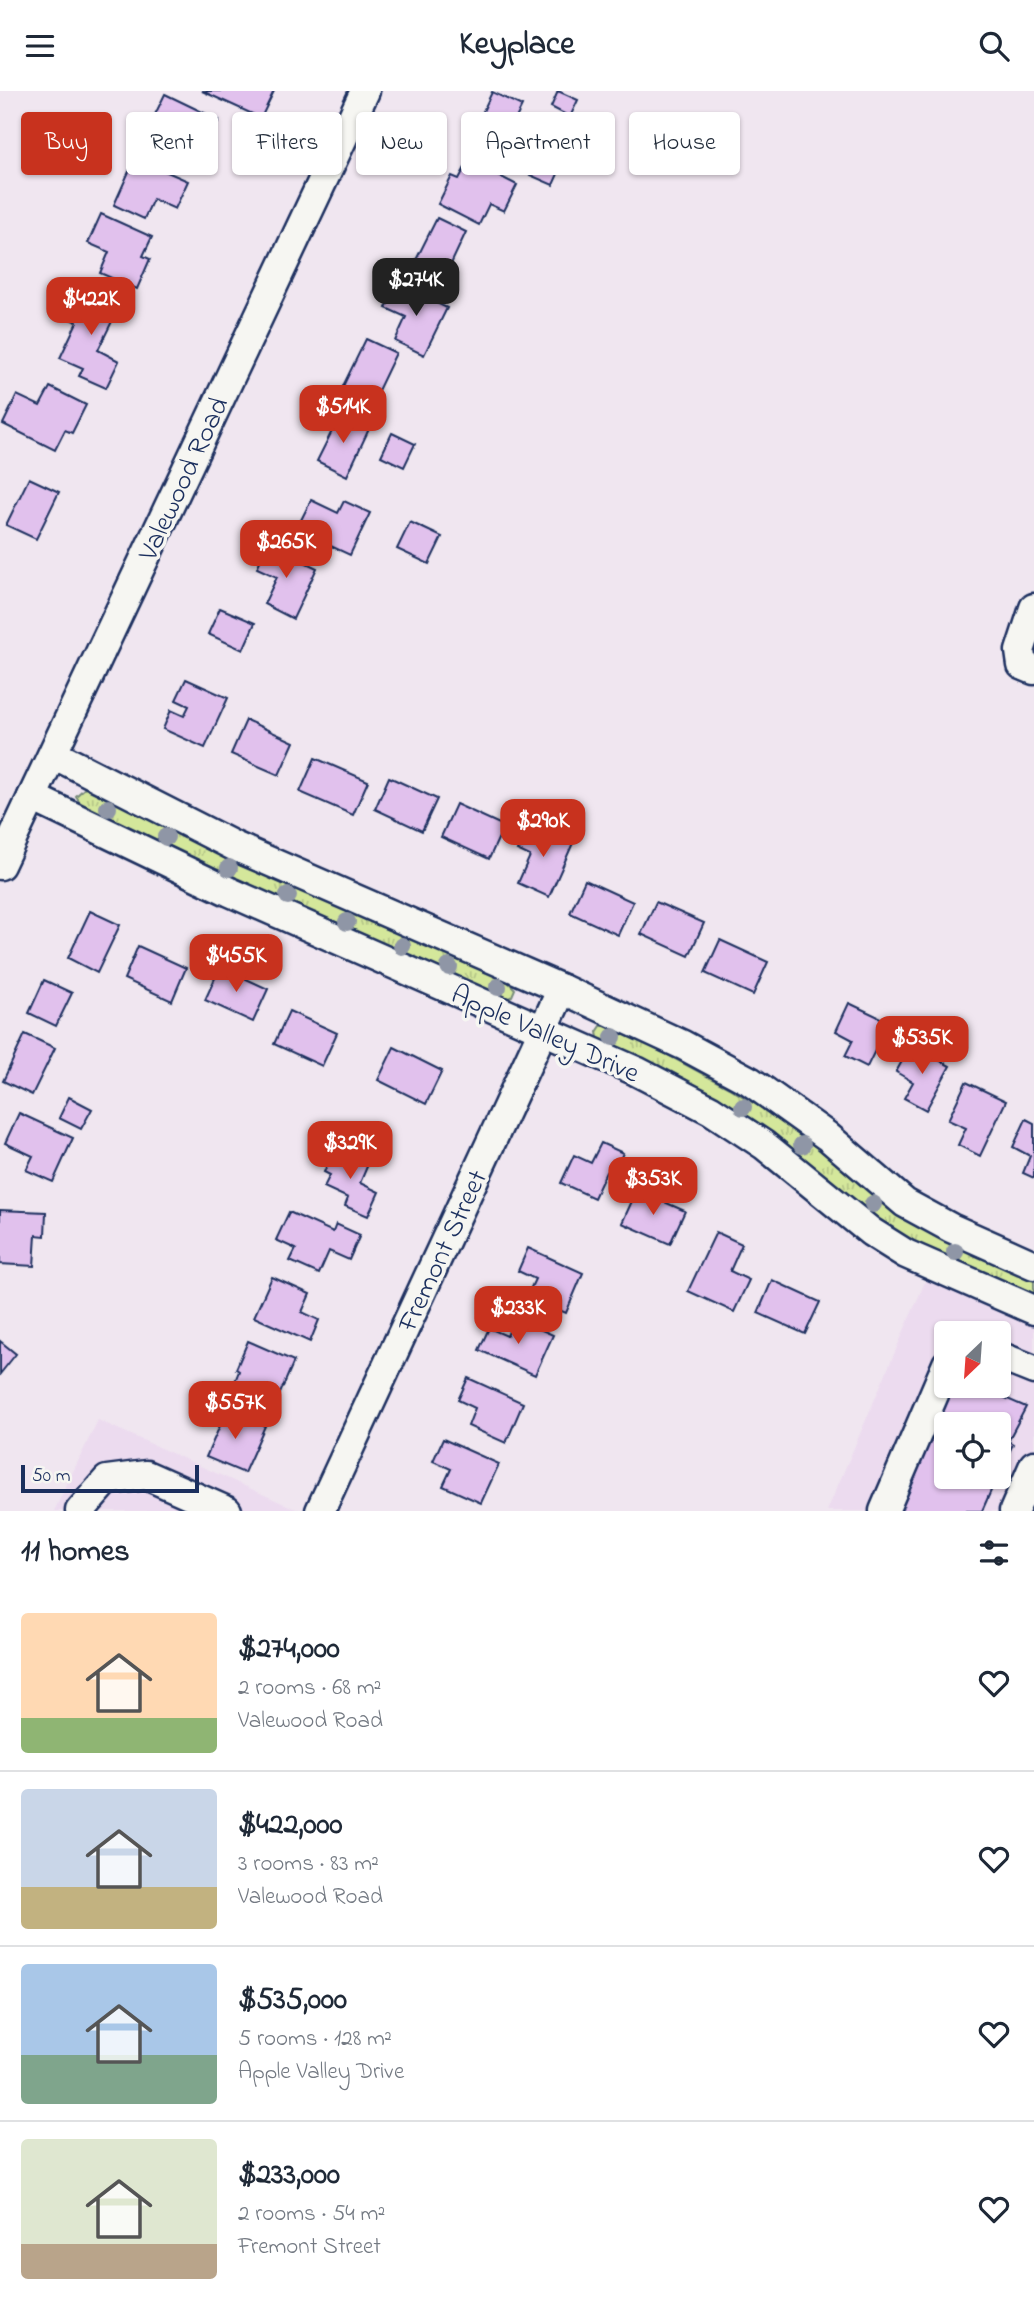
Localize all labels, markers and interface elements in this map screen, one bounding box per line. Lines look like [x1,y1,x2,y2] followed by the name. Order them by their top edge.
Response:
[459,22,575,69] text: Keyplace
[21,27,59,65] icon: menu
[975,27,1013,65] icon: search
[21,112,112,175] chip: Buy
[126,112,218,175] chip: Rent
[232,112,342,175] chip: Filters
[356,112,447,175] chip: New
[461,112,615,175] chip: Apartment
[629,112,740,175] chip: House
[367,259,465,318] pin: $274K
[388,264,444,297] text: $274K
[42,278,140,337] pin: $422K
[62,283,120,316] text: $422K
[294,385,392,445] pin: $514K
[129,391,241,569] street label: Valewood Road
[315,391,371,424] text: $514K
[237,521,335,580] pin: $265K
[256,526,316,559] text: $265K
[494,799,592,859] pin: $290K
[516,805,570,838] text: $290K
[187,935,285,994] pin: $455K
[206,940,266,973] text: $455K
[444,975,646,1095] street label: Apple Valley Drive
[873,1017,971,1076] pin: $535K
[892,1022,952,1055] text: $535K
[301,1121,399,1181] pin: $329K
[324,1127,376,1160] text: $329K
[604,1157,702,1217] pin: $353K
[624,1163,682,1196] text: $353K
[388,1164,500,1340] street label: Fremont Street
[469,1287,567,1346] pin: $233K
[490,1292,546,1325] text: $233K
[934,1321,1012,1398] north arrow
[934,1321,1011,1489] map controls
[186,1381,284,1441] pin: $557K
[205,1387,265,1420] text: $557K
[934,1412,1011,1489] button: locate
[21,1462,200,1494] scale bar
[32,1463,71,1490] text: 50 m
[21,1531,129,1575] text: 11 homes
[975,1534,1013,1572] icon: filters
[238,1628,340,1672] text: $274,000
[77,1641,161,1725] icon: home
[975,1664,1013,1702] icon: heart
[238,1672,381,1705] text: 2 rooms · 68 m²
[238,1705,383,1738] text: Valewood Road
[238,1804,342,1848] text: $422,000
[77,1817,161,1901] icon: home
[975,1840,1013,1878] icon: heart
[238,1848,379,1881] text: 3 rooms · 83 m²
[238,1881,383,1914] text: Valewood Road
[238,1979,347,2023] text: $535,000
[77,1992,161,2076] icon: home
[975,2015,1013,2053] icon: heart
[238,2023,392,2056] text: 5 rooms · 128 m²
[238,2056,404,2089] text: Apple Valley Drive
[238,2154,340,2198] text: $233,000
[77,2167,161,2251] icon: home
[975,2190,1013,2228] icon: heart
[238,2198,385,2231] text: 2 rooms · 54 m²
[238,2231,381,2264] text: Fremont Street

